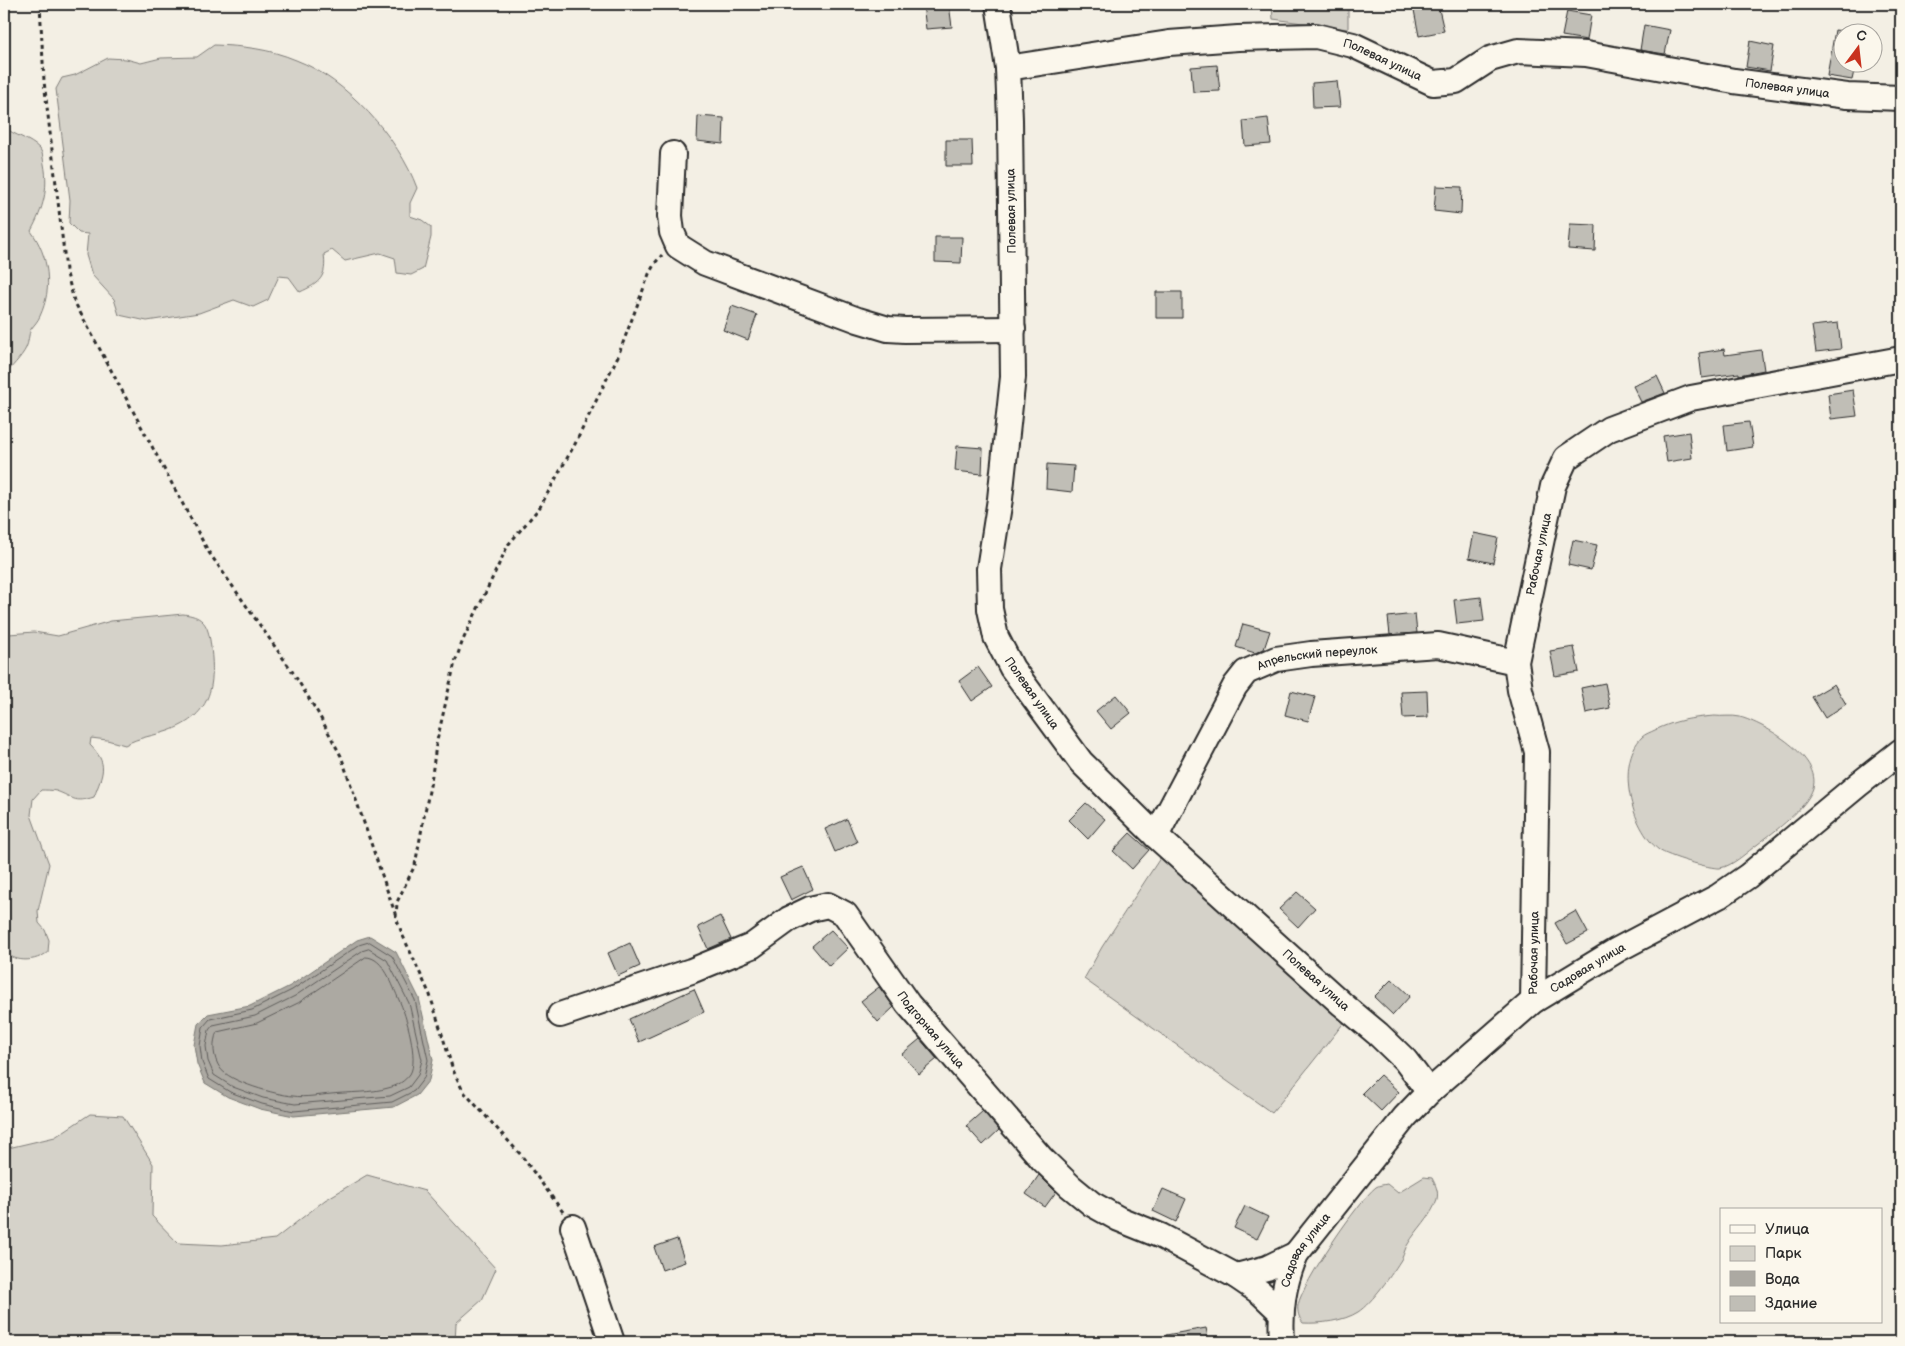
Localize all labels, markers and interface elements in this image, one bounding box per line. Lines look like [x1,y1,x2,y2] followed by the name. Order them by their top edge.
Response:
[1832,22,1882,72] north arrow
[1854,26,1868,45] text: С
[1341,36,1424,85] street label: Полевая улица
[1744,76,1831,102] street label: Полевая улица
[1003,168,1020,254] street label: Полевая улица
[1523,511,1555,597] street label: Рабочая улица
[1254,642,1378,675] street label: Апрельский переулок
[1001,654,1062,732] street label: Полевая улица
[1526,911,1542,995] street label: Рабочая улица
[1548,940,1628,997] street label: Садовая улица
[1279,946,1352,1014] street label: Полевая улица
[893,988,967,1072] street label: Подгорная улица
[1720,1208,1882,1324] legend
[1278,1210,1334,1289] street label: Садовая улица
[1765,1220,1810,1239] text: Улица
[1765,1244,1802,1263] text: Парк
[1765,1270,1800,1289] text: Вода
[1765,1294,1817,1313] text: Здание

